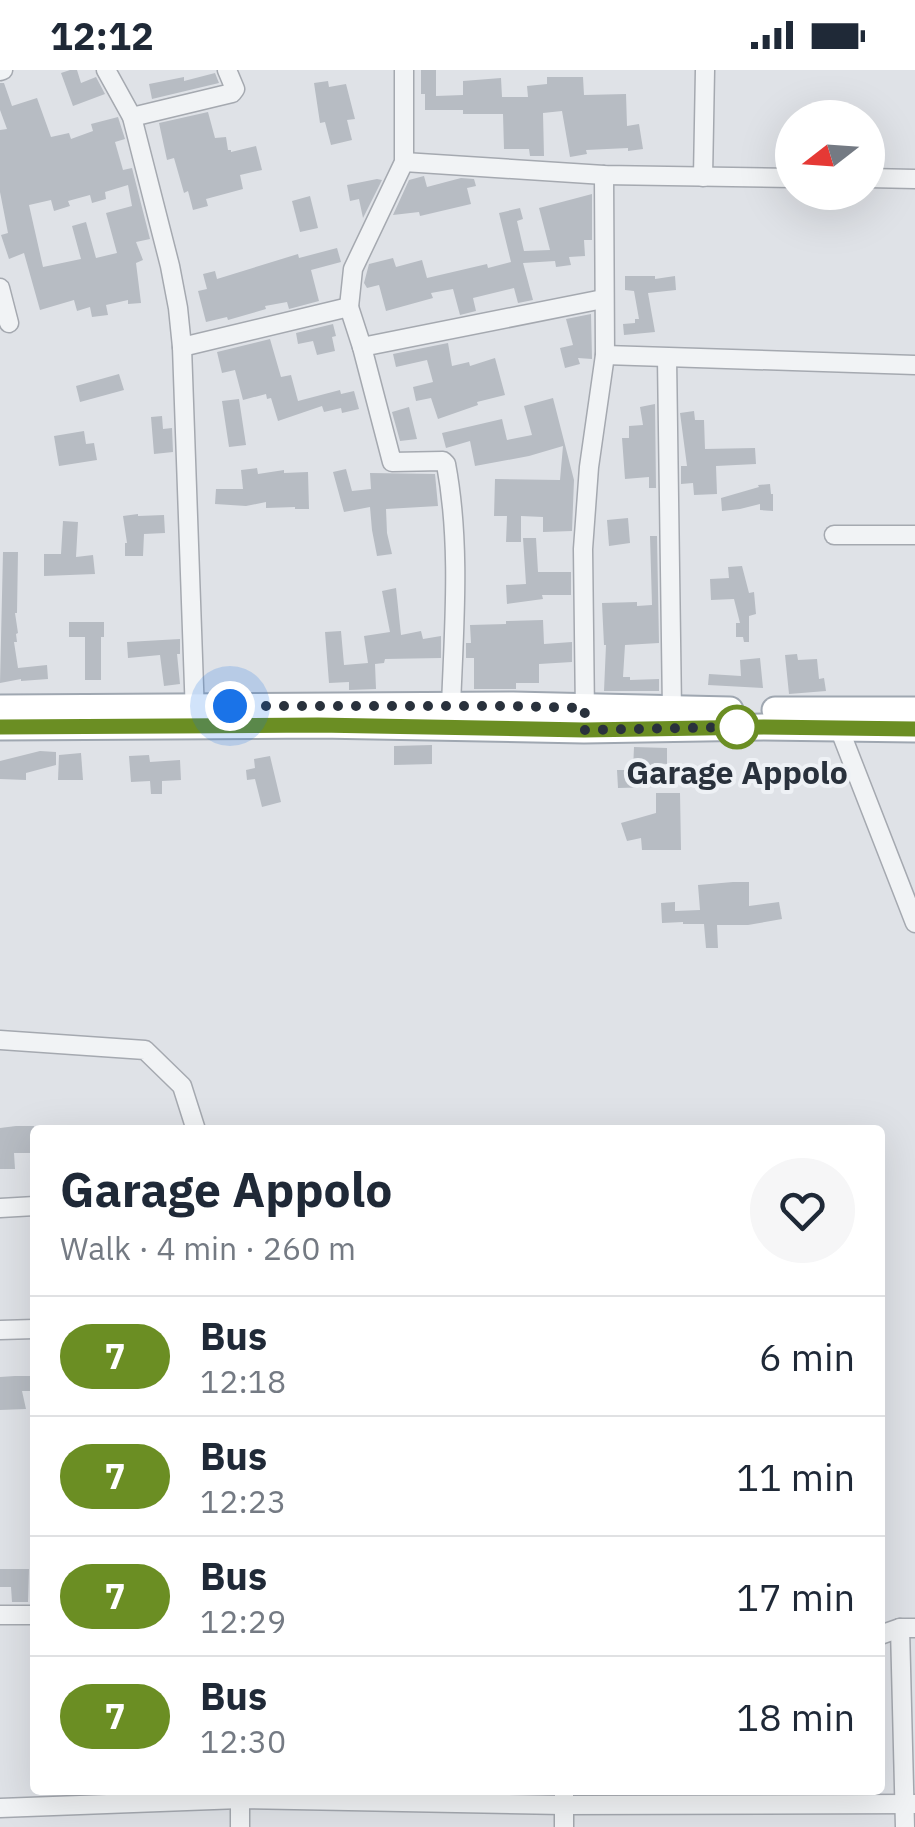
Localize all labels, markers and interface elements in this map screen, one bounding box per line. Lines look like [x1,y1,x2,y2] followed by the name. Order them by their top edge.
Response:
[50,11,154,60] text: 12:12
[775,100,885,210] north arrow
[775,100,885,210] map controls
[205,681,255,731] your location
[716,706,758,748] marker: Garage Appolo
[626,751,848,793] place label: Garage Appolo
[60,1158,392,1220] text: Garage Appolo
[750,1158,855,1263] button: heart
[60,1227,356,1269] text: Walk · 4 min · 260 m
[200,1311,267,1360] text: Bus
[759,1332,855,1381] text: 6 min
[104,1333,126,1379] text: 7
[200,1360,286,1402] text: 12:18
[200,1431,267,1480] text: Bus
[736,1452,855,1501] text: 11 min
[104,1453,126,1499] text: 7
[200,1480,286,1522] text: 12:23
[200,1551,267,1600] text: Bus
[736,1572,855,1621] text: 17 min
[104,1573,126,1619] text: 7
[200,1600,286,1642] text: 12:29
[200,1671,267,1720] text: Bus
[736,1692,855,1741] text: 18 min
[104,1693,126,1739] text: 7
[200,1720,286,1762] text: 12:30

